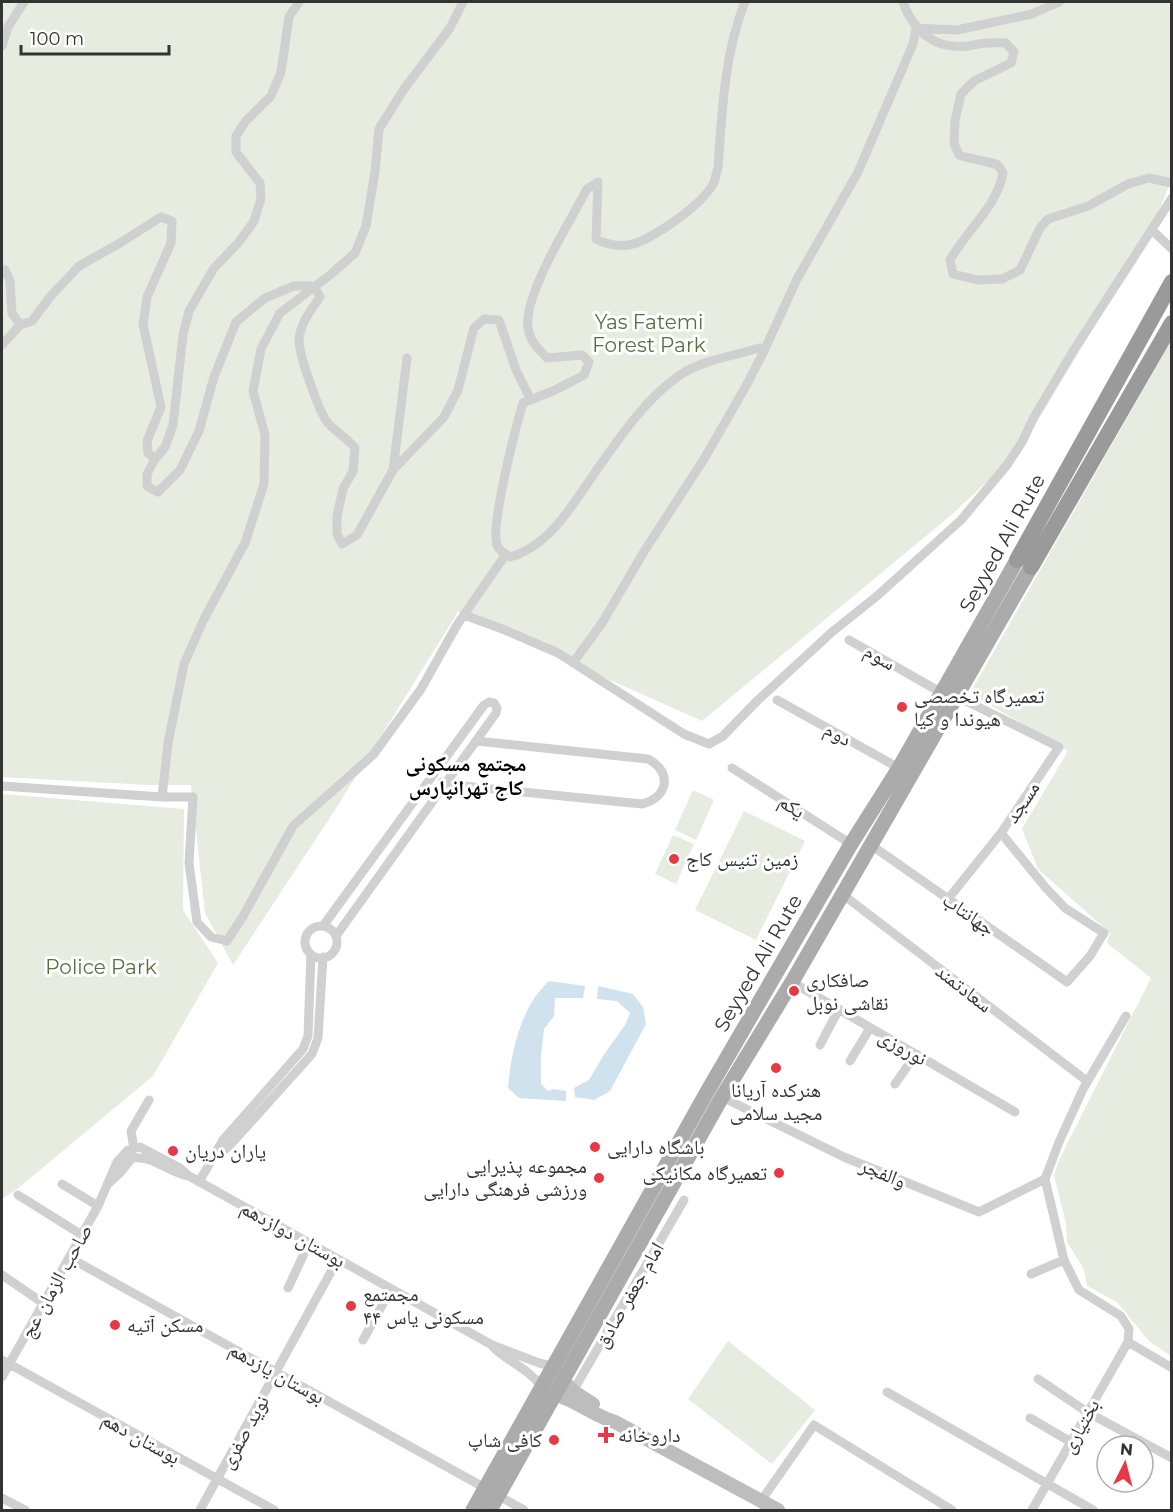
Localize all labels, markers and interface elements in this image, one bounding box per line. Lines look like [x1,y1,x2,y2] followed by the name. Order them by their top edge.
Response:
[21,18,170,56] scale bar
[30,28,84,50] text: 100 m
[592,310,706,357] park label: Yas Fatemi Forest Park
[954,470,1050,616] street label: Seyyed Ali Rute
[859,639,900,677] street label: سوم
[914,684,1045,731] place label: تعمیرگاه تخصصی هیوندا و کیا
[895,700,909,714] marker: تعمیرگاه تخصصی هیوندا و کیا
[819,717,856,753] street label: دوم
[406,751,526,801] district label: مجتمع مسکونی کاج تهرانپارس
[999,777,1045,827] street label: مسجد
[773,789,810,825] street label: یکم
[686,847,799,872] place label: زمین تنیس کاج
[667,852,681,866] marker: زمین تنیس کاج
[938,887,1000,941] street label: جهانتاب
[709,890,807,1036] street label: Seyyed Ali Rute
[45,955,157,979] park label: Police Park
[931,958,997,1018] street label: سعادتمند
[806,968,889,1015] place label: صافکاری نقاشی نوبل
[787,984,801,998] marker: صافکاری نقاشی نوبل
[874,1024,932,1070] street label: نوروزی
[769,1061,783,1075] marker: هنرکده آریانا مجید سلامی
[730,1078,822,1125] place label: هنرکده آریانا مجید سلامی
[607,1135,704,1159] place label: باشگاه دارایی
[185,1139,266,1163] place label: یاران دریان
[588,1140,602,1154] marker: باشگاه دارایی
[166,1144,180,1158] marker: یاران دریان
[856,1153,910,1193] street label: والفجر
[423,1154,587,1201] place label: مجموعه پذیرایی ورزشی فرهنگی دارایی
[643,1161,767,1185] place label: تعمیرگاه مکانیکی
[772,1166,786,1180] marker: تعمیرگاه مکانیکی
[592,1171,606,1185] marker: مجموعه پذیرایی ورزشی فرهنگی دارایی
[235,1195,350,1274] street label: بوستان دوازدهم
[15,1220,98,1343] street label: صاحب الزمان عج
[589,1238,671,1353] street label: امام جعفر صادق
[363,1282,484,1329] place label: مجمتمع مسکونی یاس ۴۴
[344,1299,358,1313] marker: مجمتمع مسکونی یاس ۴۴
[127,1313,203,1337] place label: مسکن آتیه
[108,1318,122,1332] marker: مسکن آتیه
[224,1337,329,1411] street label: بوستان یازدهم
[214,1391,274,1473] street label: نوید صفری
[1055,1395,1105,1457] street label: بختیاری
[96,1407,185,1471] street label: بوستان دهم
[618,1423,680,1447] place label: داروخانه
[468,1428,542,1452] place label: کافی شاپ
[599,1428,613,1442] marker: داروخانه
[547,1433,561,1447] marker: کافی شاپ
[1095,1434,1155,1494] north arrow
[1119,1439,1134,1460] text: N

